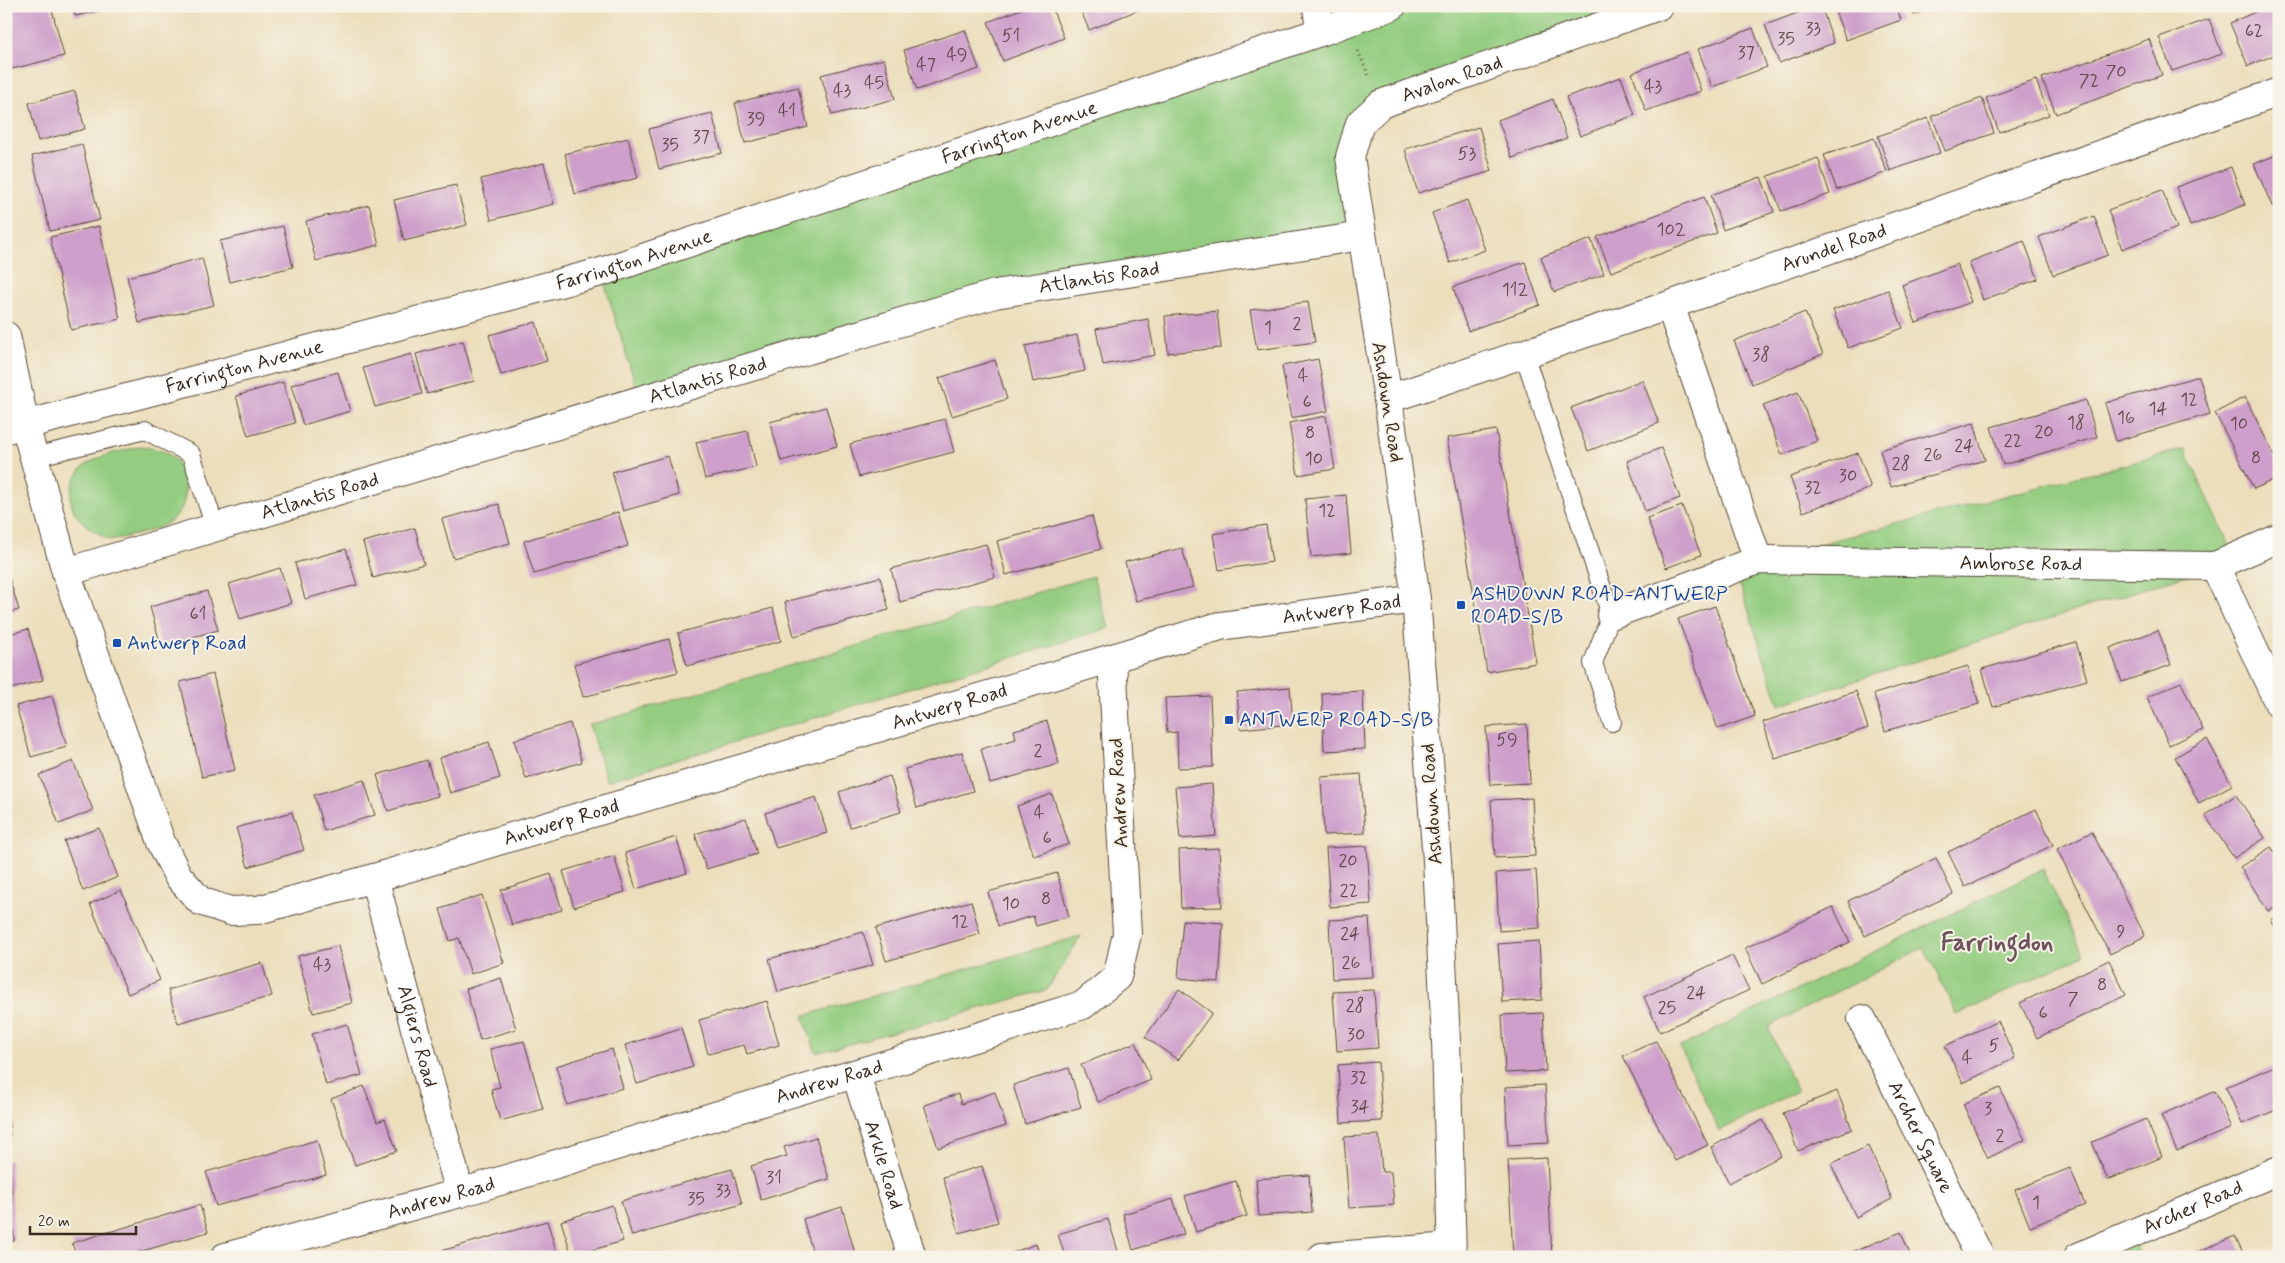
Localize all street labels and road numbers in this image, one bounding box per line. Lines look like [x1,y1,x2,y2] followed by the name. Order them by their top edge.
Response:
[1398,49,1506,109] street label: Avalon Road
[938,94,1101,171] street label: Farrington Avenue
[1778,217,1890,279] street label: Arundel Road
[553,222,716,297] street label: Farrington Avenue
[1037,255,1161,300] street label: Atlantis Road
[162,333,326,401] street label: Farrington Avenue
[1364,340,1410,464] street label: Ashdown Road
[646,349,770,410] street label: Atlantis Road
[258,466,382,526] street label: Atlantis Road
[1960,549,2083,578] street label: Ambrose Road
[1281,588,1403,631] street label: Antwerp Road
[888,677,1011,737] street label: Antwerp Road
[1103,737,1135,849] street label: Andrew Road
[1414,742,1450,866] street label: Ashdown Road
[500,792,622,852] street label: Antwerp Road
[390,982,444,1090] street label: Algiers Road
[772,1053,886,1111] street label: Andrew Road
[1881,1076,1960,1198] street label: Archer Square
[857,1117,910,1213] street label: Arkle Road
[384,1170,498,1226] street label: Andrew Road
[2138,1174,2247,1241] street label: Archer Road

